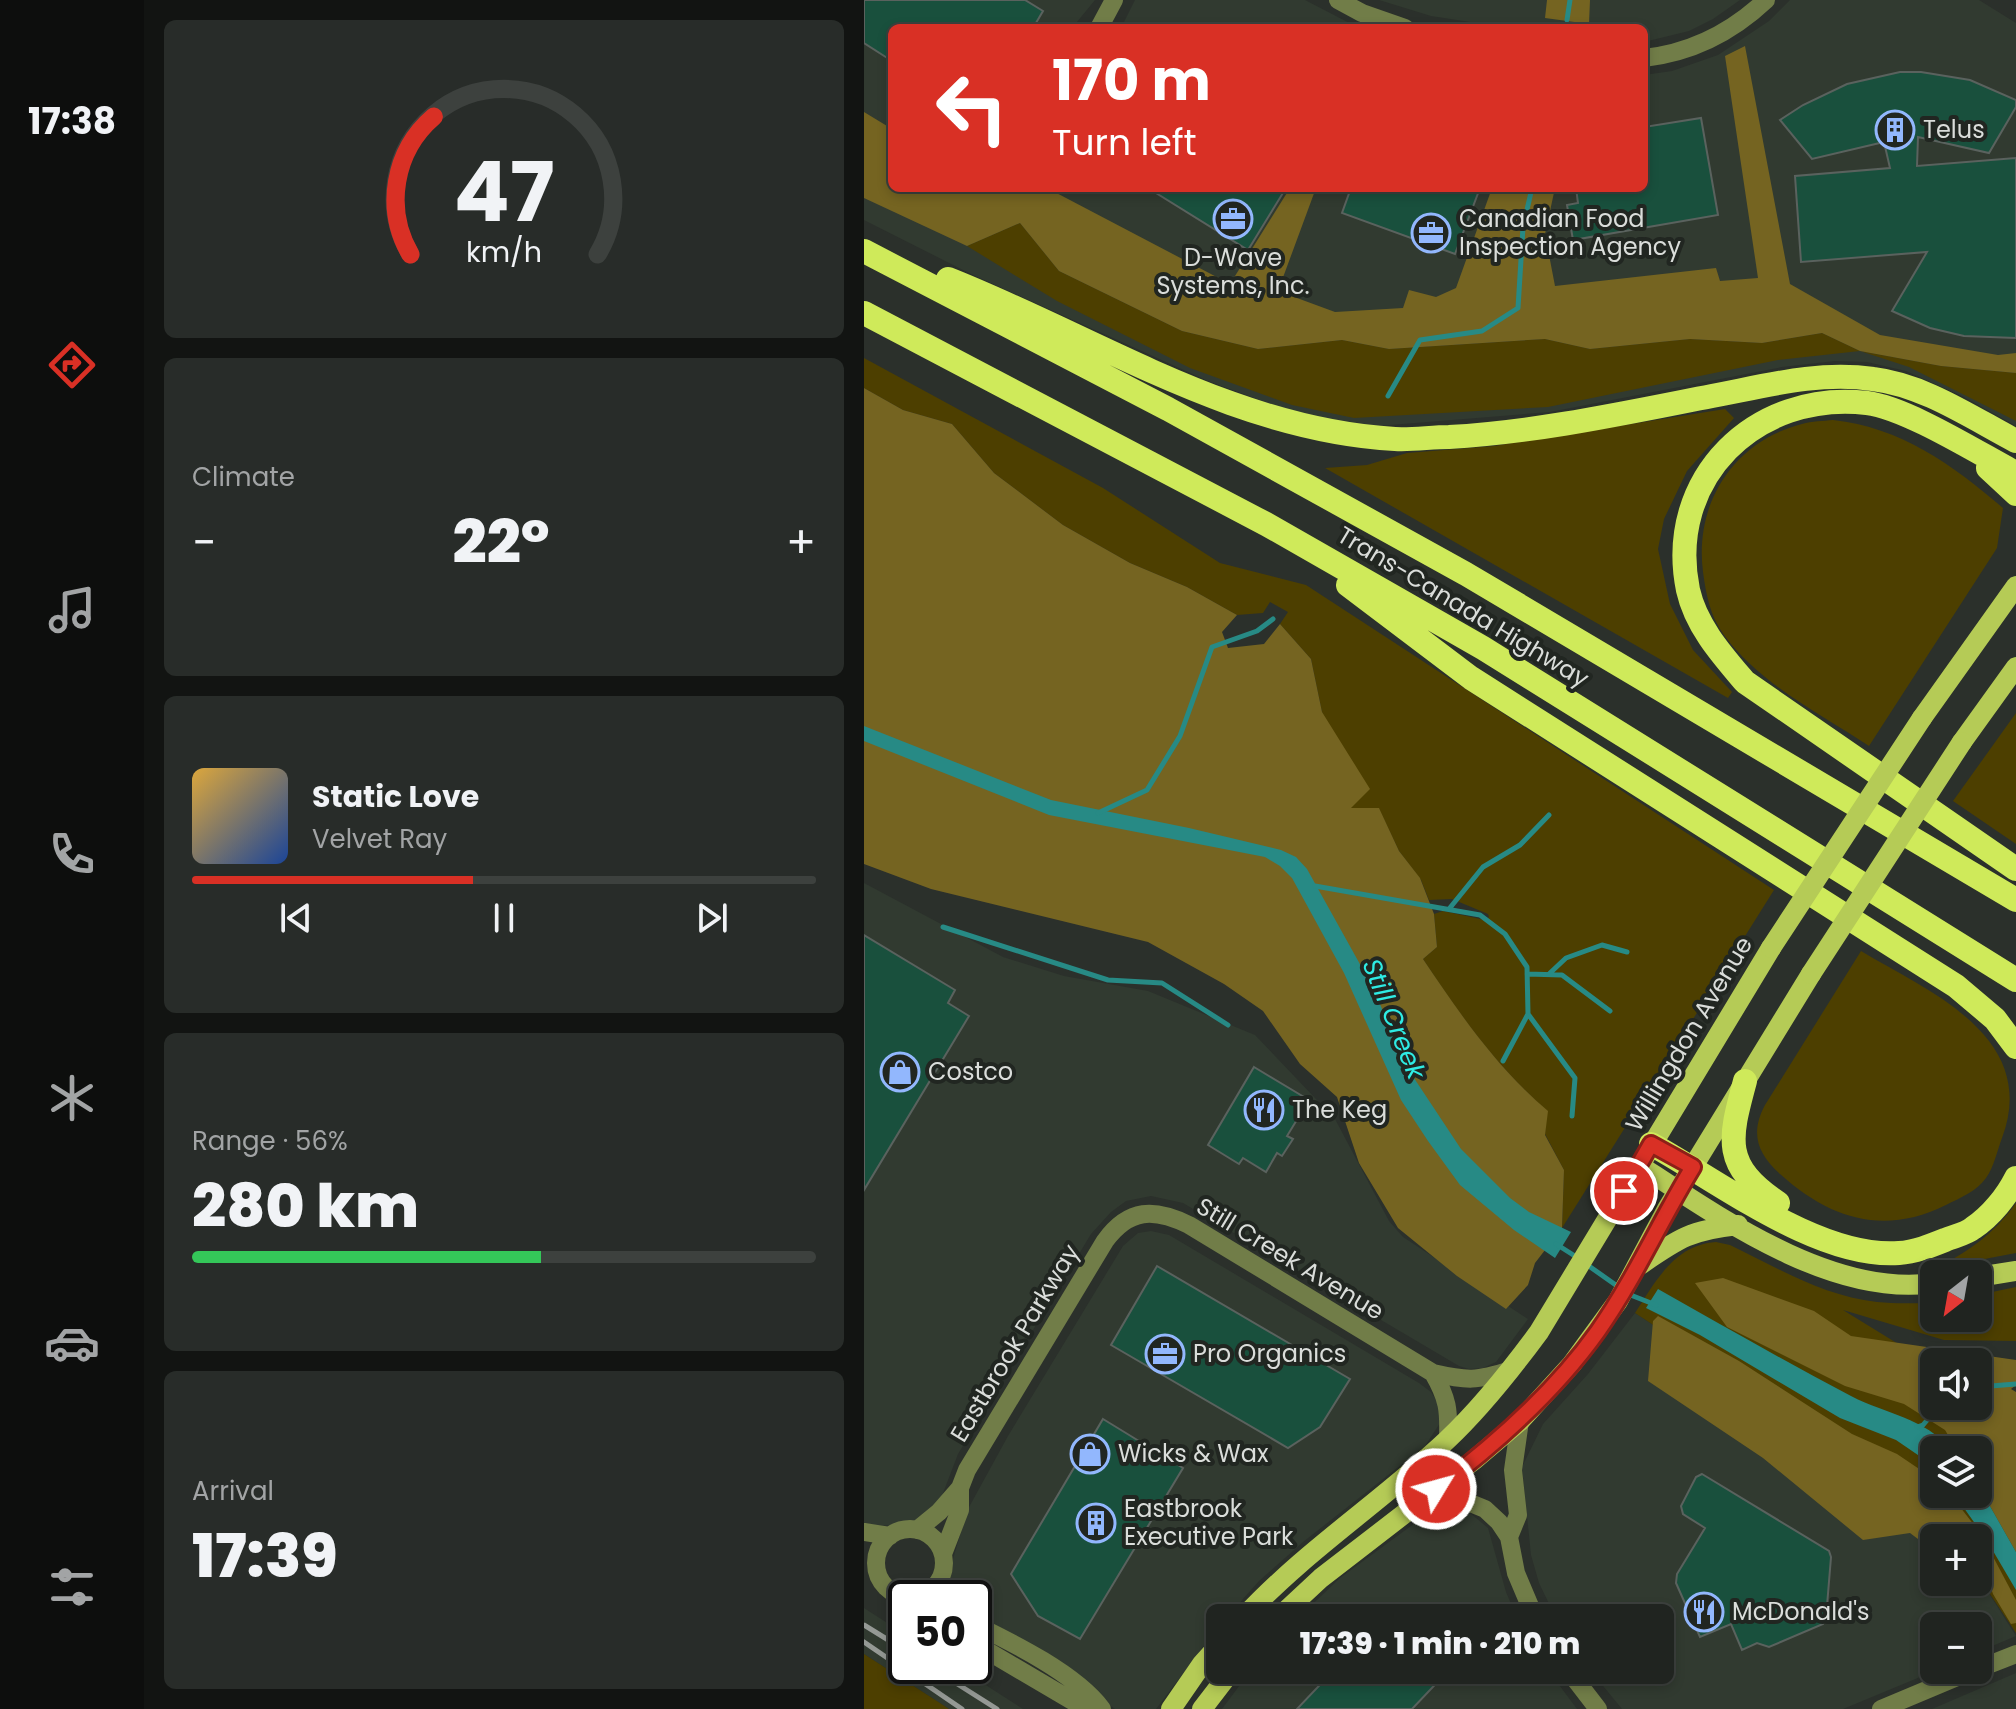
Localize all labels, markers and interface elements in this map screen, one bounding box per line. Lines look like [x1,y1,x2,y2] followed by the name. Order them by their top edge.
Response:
[1052,41,1211,120] text: 170 m
[920,56,1024,160] icon: left
[28,96,116,147] text: 17:38
[1874,109,1916,151] building icon: Telus
[1923,113,1985,146] place label: Telus
[1052,117,1197,168] text: Turn left
[454,133,554,249] text: 47
[1212,198,1254,240] office icon: D-Wave Systems, Inc.
[1459,202,1681,263] place label: Canadian Food Inspection Agency
[1410,212,1452,254] office icon: Canadian Food Inspection Agency
[466,232,542,272] text: km/h
[1156,241,1310,302] place label: D-Wave Systems, Inc.
[44,337,100,393] icon: directions
[192,459,295,495] text: Climate
[453,500,550,584] text: 22°
[192,512,216,573] text: −
[786,512,816,573] text: +
[1331,518,1596,695] street label: Trans-Canada Highway
[44,582,100,638] icon: music
[312,775,479,818] text: Static Love
[312,821,447,857] text: Velvet Ray
[44,826,100,882] icon: phone
[274,896,318,940] icon: previous
[482,896,526,940] icon: pause
[690,896,734,940] icon: next
[1617,930,1760,1137] street label: Willingdon Avenue
[1354,953,1435,1086] water label: Still Creek
[879,1051,921,1093] shop icon: Costco
[928,1055,1013,1088] place label: Costco
[44,1070,100,1126] icon: climate
[1243,1089,1285,1131] restaurant icon: The Keg
[1292,1093,1387,1126] place label: The Keg
[192,1123,348,1159] text: Range · 56%
[1590,1157,1658,1225] pin
[192,1164,419,1248] text: 280 km
[1602,1169,1646,1213] icon: arrive
[1190,1190,1390,1328] street label: Still Creek Avenue
[942,1237,1087,1448] street label: Eastbrook Parkway
[1920,1260,1992,1332] north arrow
[1920,1260,1992,1684] map controls
[44,1315,100,1371] icon: car
[1144,1333,1186,1375] office icon: Pro Organics
[1193,1337,1346,1370] place label: Pro Organics
[1920,1348,1992,1420] button: sound
[1069,1433,1111,1475] shop icon: Wicks & Wax
[1920,1436,1992,1508] button: layers
[1118,1437,1269,1470] place label: Wicks & Wax
[1394,1447,1478,1531] position arrow
[192,1473,274,1509] text: Arrival
[1124,1492,1294,1553] place label: Eastbrook Executive Park
[1075,1502,1117,1544] building icon: Eastbrook Executive Park
[192,1514,338,1598] text: 17:39
[1920,1524,1992,1596] button: +
[44,1559,100,1615] icon: filters
[888,1580,992,1684] speed limit sign: 50
[1683,1591,1725,1633] restaurant icon: McDonald's
[1732,1595,1870,1628] place label: McDonald's
[1920,1612,1992,1684] button: −
[1300,1622,1580,1665] text: 17:39 · 1 min · 210 m

